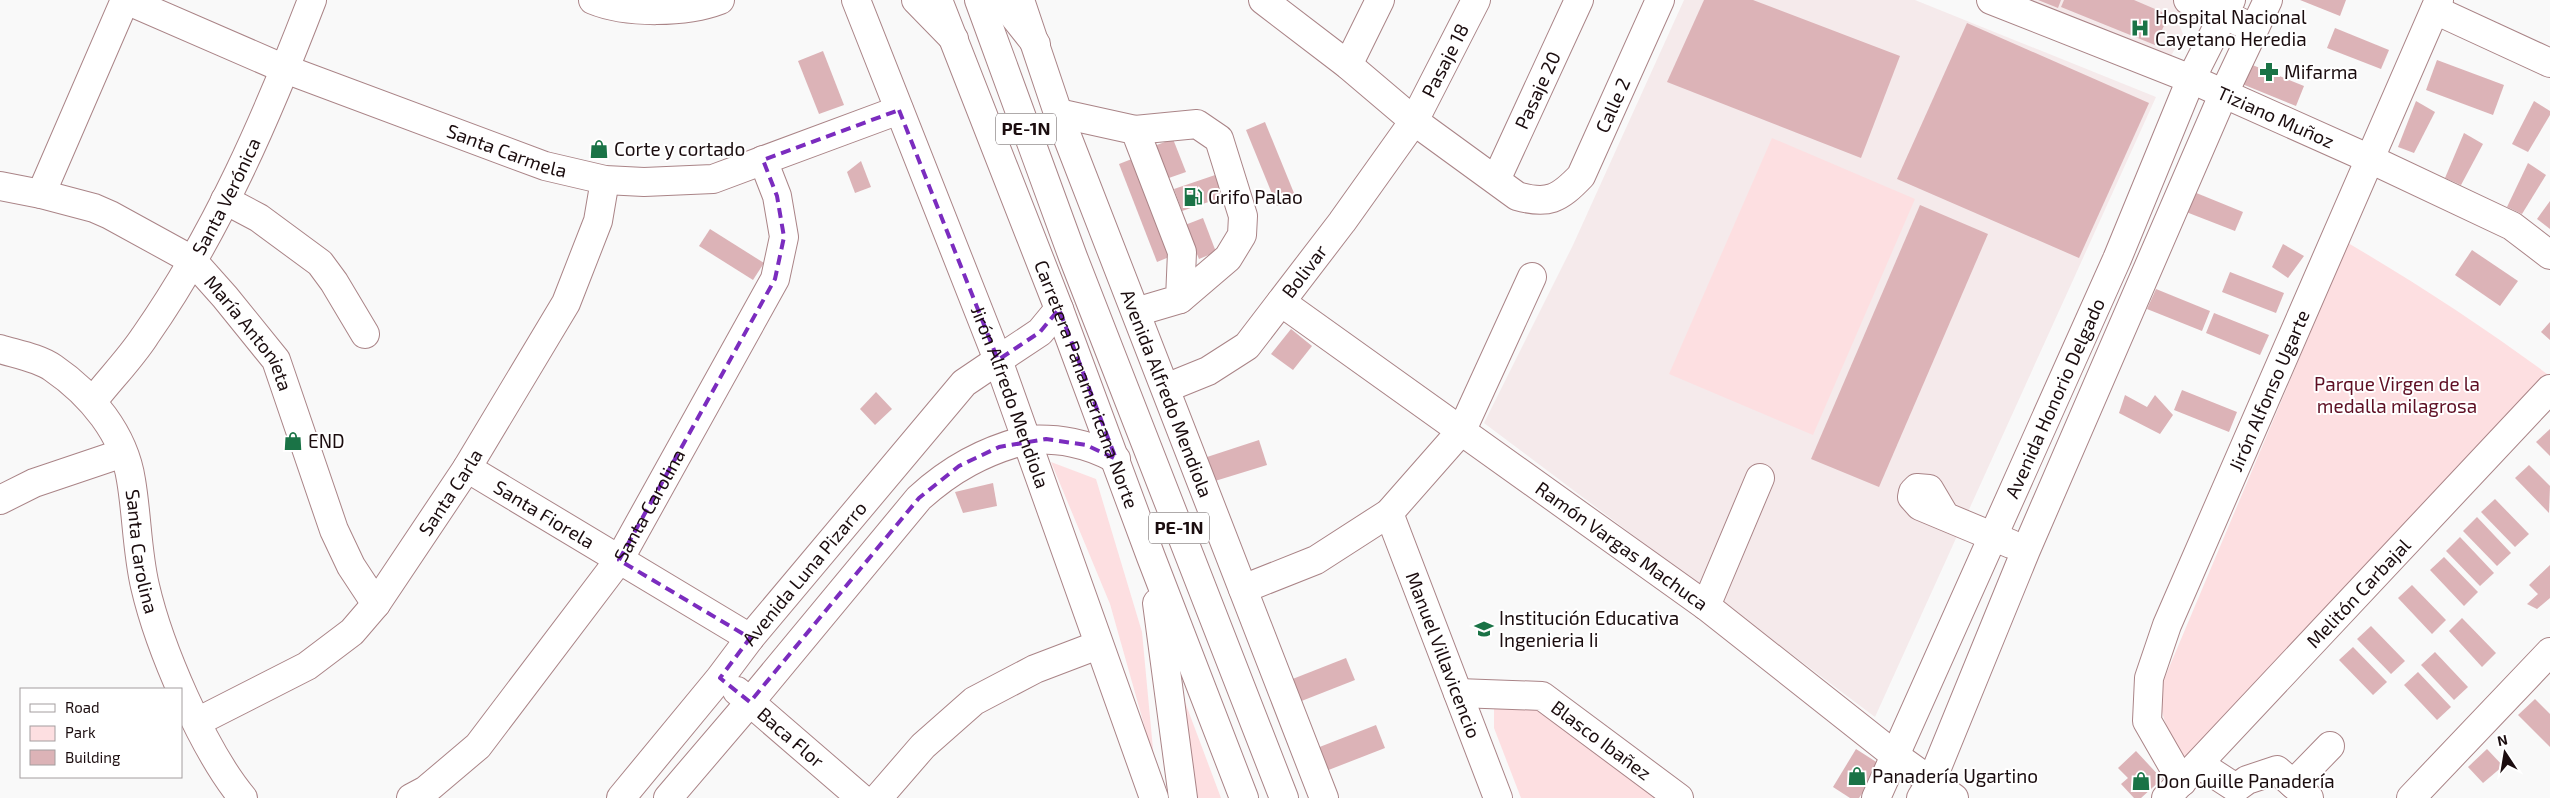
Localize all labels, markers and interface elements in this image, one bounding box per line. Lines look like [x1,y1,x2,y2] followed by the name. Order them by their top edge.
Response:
[2155,5,2307,50] place label: Hospital Nacional Cayetano Heredia
[2129,17,2151,39] hospital icon: Hospital Nacional Cayetano Heredia
[1416,19,1473,101] street label: Pasaje 18
[1509,47,1565,132] street label: Pasaje 20
[2284,60,2358,83] place label: Mifarma
[2258,61,2280,83] pharmacy icon: Mifarma
[1590,74,1635,136] street label: Calle 2
[2214,80,2338,153] street label: Tiziano Muñoz
[996,114,1056,144] road number: PE-1N
[444,118,569,182] street label: Santa Carmela
[186,134,265,259] street label: Santa Verónica
[614,137,745,160] place label: Corte y cortado
[588,138,610,160] shop icon: Corte y cortado
[1208,185,1303,208] place label: Grifo Palao
[1182,186,1204,208] fuel station icon: Grifo Palao
[1276,239,1332,302] street label: Bolivar
[1030,257,1144,511] street label: Carretera Panamericana Norte
[200,270,298,394] street label: María Antonieta
[1117,286,1218,500] street label: Avenida Alfredo Mendiola
[2000,294,2109,502] street label: Avenida Honorio Delgado
[967,302,1055,491] street label: Jirón Alfredo Mendiola
[2223,306,2314,475] street label: Jirón Alfonso Ugarte
[2314,372,2480,417] park label: Parque Virgen de la medalla milagrosa
[308,429,345,452] place label: END
[282,430,304,452] shop icon: END
[413,445,487,540] street label: Santa Carla
[608,445,689,566] street label: Santa Carolina
[490,475,599,553] street label: Santa Fiorela
[1531,476,1713,615] street label: Ramón Vargas Machuca
[122,488,164,616] street label: Santa Carolina
[737,496,871,650] street label: Avenida Luna Pizarro
[1149,512,1209,544] road number: PE-1N
[2301,533,2415,652] street label: Melitón Carbajal
[1402,568,1486,741] street label: Manuel Villavicencio
[1499,606,1679,651] place label: Institución Educativa Ingenieria Ii
[1473,618,1495,640] school or university icon: Institución Educativa Ingenieria Ii
[20,688,182,778] legend
[1547,695,1656,784] street label: Blasco Ibañez
[65,698,100,716] text: Road
[753,702,829,772] street label: Baca Flor
[65,723,96,741] text: Park
[2480,728,2530,778] north arrow
[2495,730,2509,749] text: N
[65,748,121,766] text: Building
[1872,764,2038,787] place label: Panadería Ugartino
[1846,765,1868,787] shop icon: Panadería Ugartino
[2156,769,2335,792] place label: Don Guille Panadería
[2130,770,2152,792] shop icon: Don Guille Panadería

